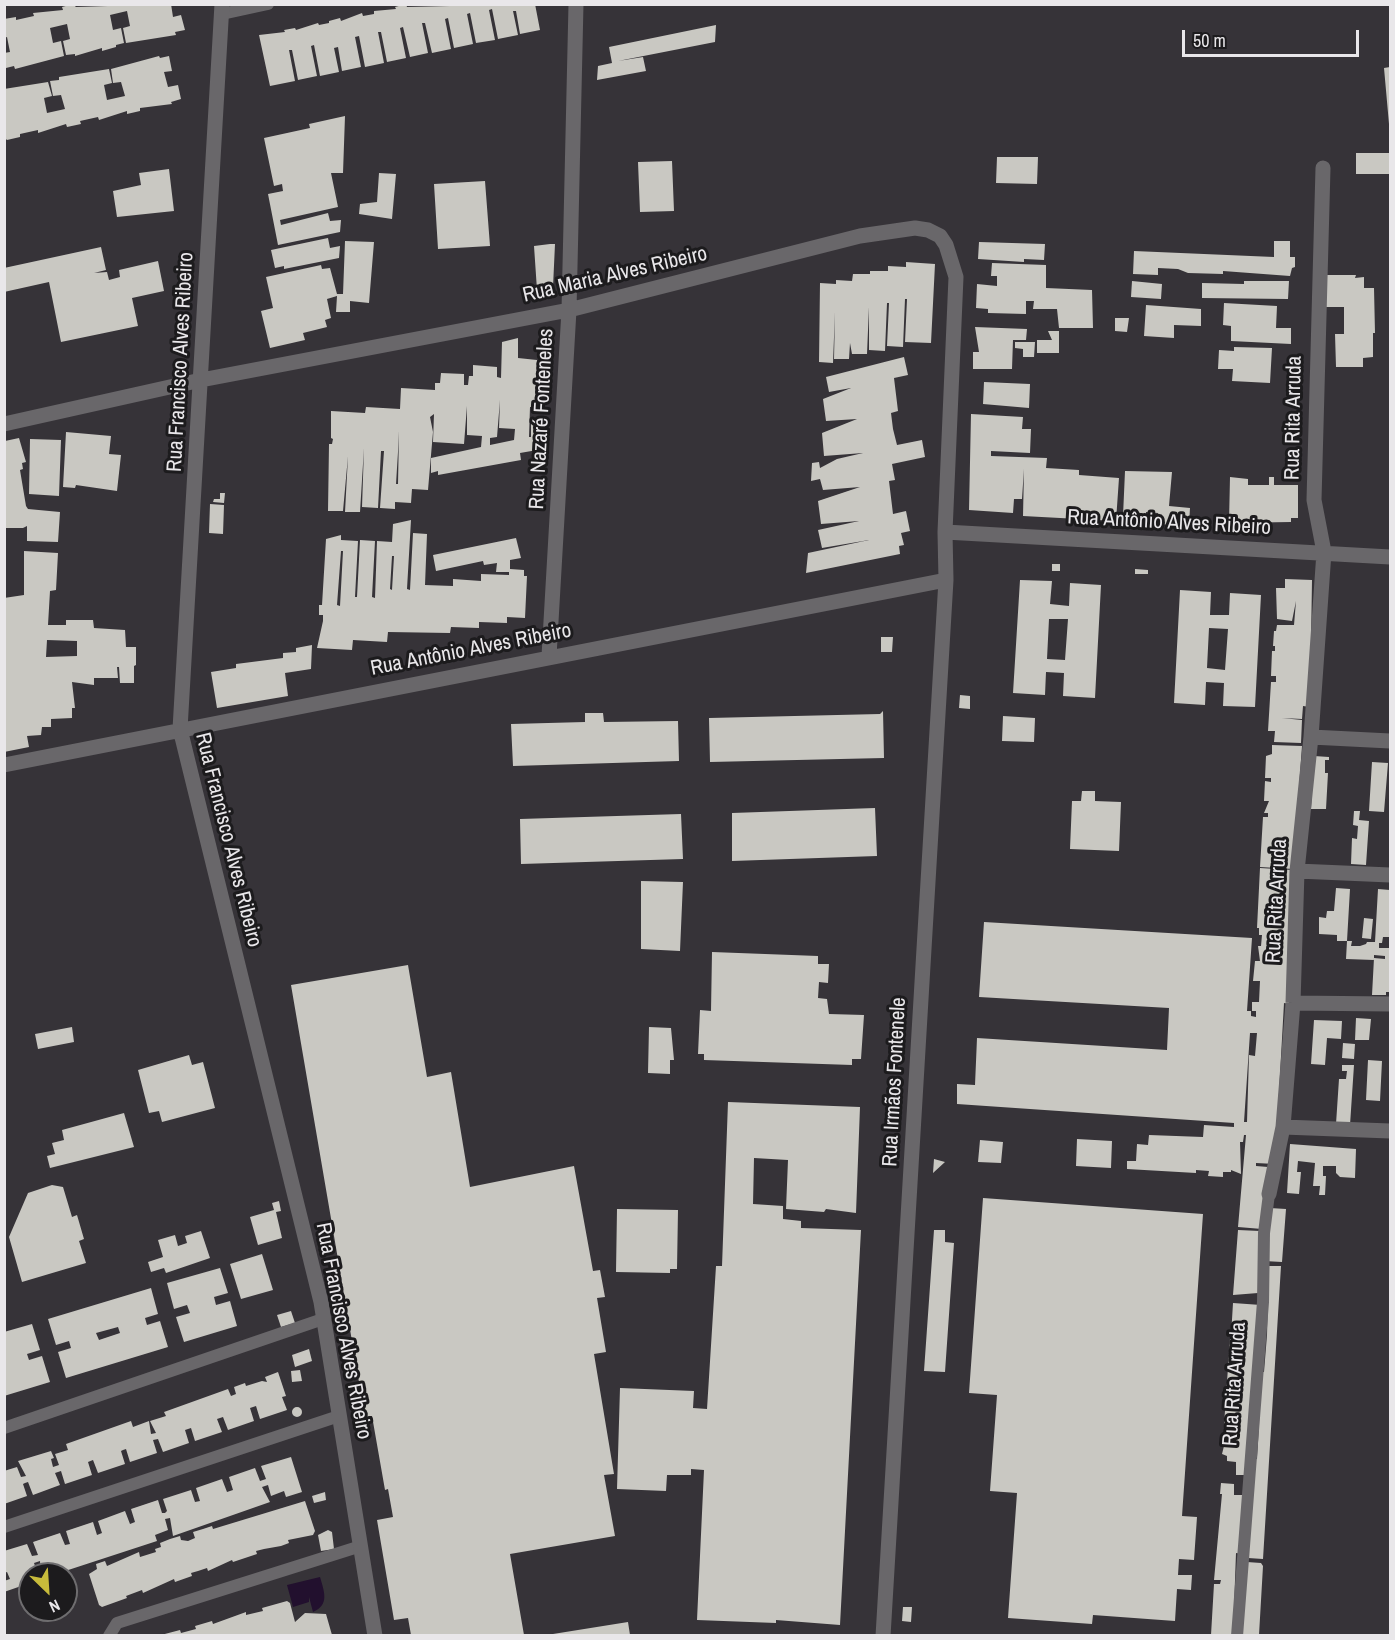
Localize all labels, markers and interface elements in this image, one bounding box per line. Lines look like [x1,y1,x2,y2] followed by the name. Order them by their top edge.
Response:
[1185,18,1362,56] scale bar
[1193,28,1226,53] text: 50 m
[520,242,710,308] street label: Rua Maria Alves Ribeiro
[163,251,199,473] street label: Rua Francisco Alves Ribeiro
[525,328,559,510] street label: Rua Nazaré Fonteneles
[1280,356,1308,480] street label: Rua Rita Arruda
[1067,505,1271,541] street label: Rua Antônio Alves Ribeiro
[369,618,573,682] street label: Rua Antônio Alves Ribeiro
[189,730,267,950] street label: Rua Francisco Alves Ribeiro
[1261,838,1293,964] street label: Rua Rita Arruda
[878,997,912,1167] street label: Rua Irmãos Fontenele
[310,1221,376,1441] street label: Rua Francisco Alves Ribeiro
[1218,1321,1252,1447] street label: Rua Rita Arruda
[18,1562,78,1622] north arrow
[46,1595,64,1618] text: N

